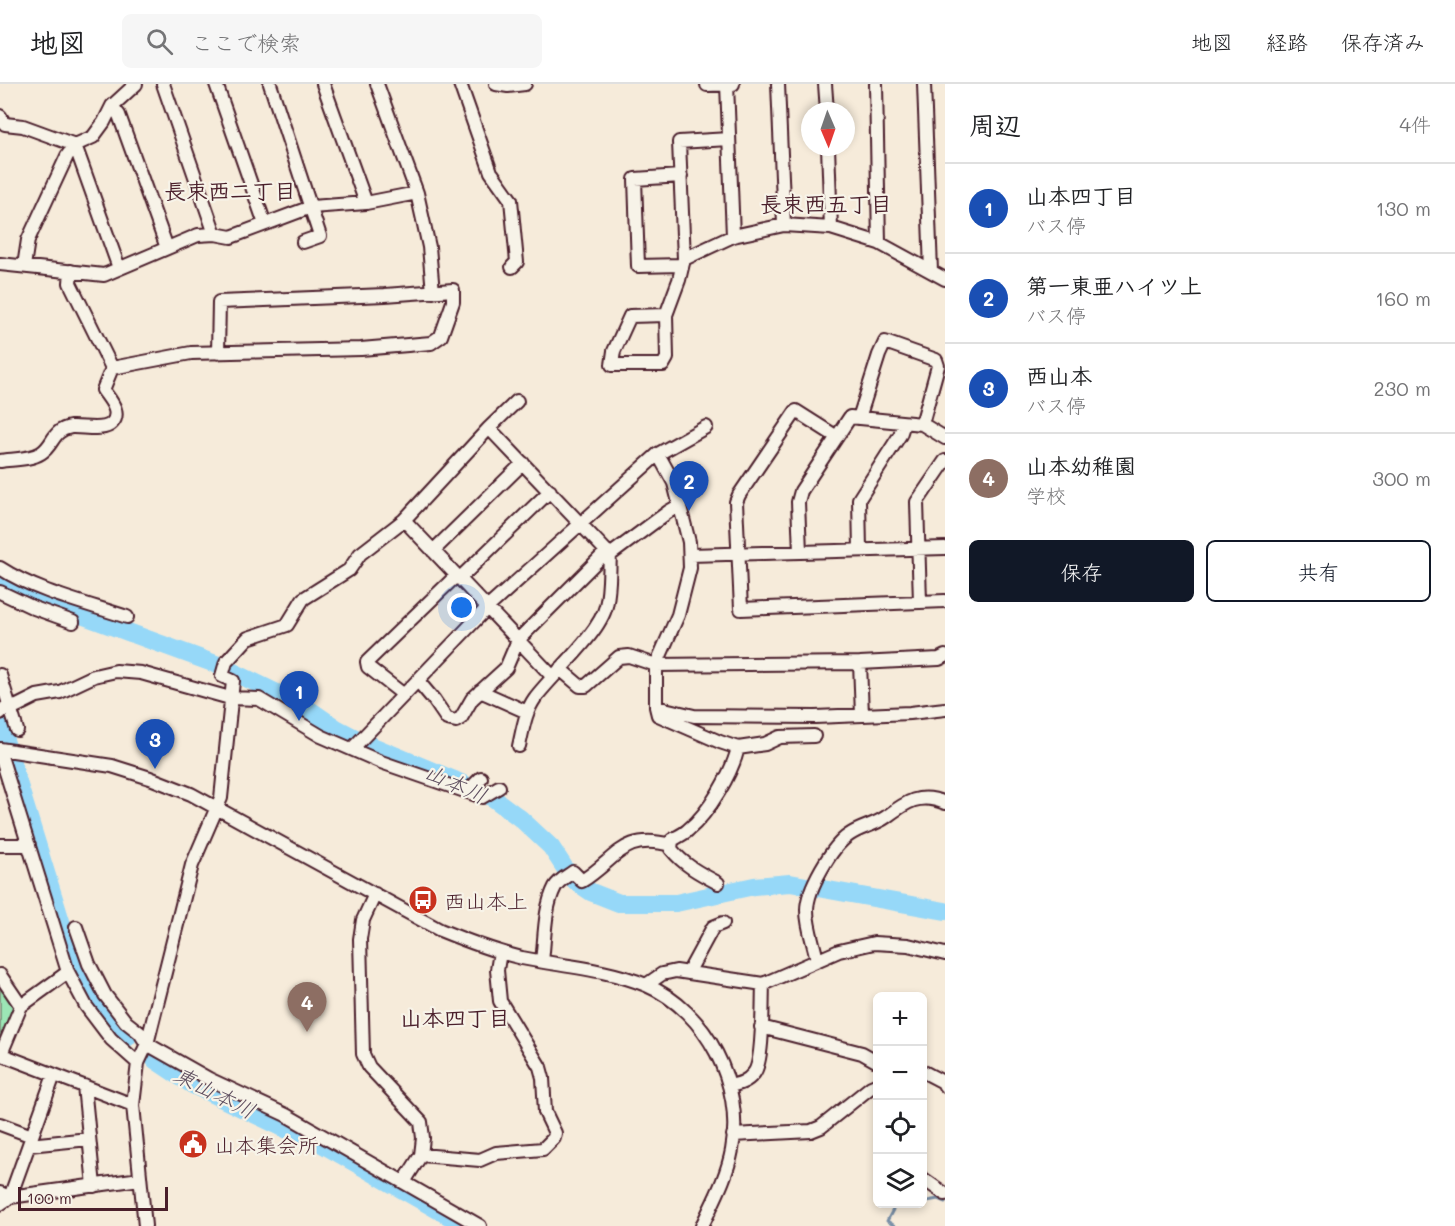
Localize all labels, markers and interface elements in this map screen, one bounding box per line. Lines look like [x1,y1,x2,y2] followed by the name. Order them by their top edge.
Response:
[122,14,542,68] search box
[30,24,86,60] text: 地図
[143,25,176,58] icon: search
[191,28,301,57] text: ここで検索
[1191,28,1233,55] text: 地図
[1266,28,1308,55] text: 経路
[1341,28,1425,55] text: 保存済み
[801,102,855,156] north arrow
[969,108,1021,142] text: 周辺
[1399,111,1431,137] text: 4件
[164,176,296,205] district label: 長束西二丁目
[1026,181,1136,210] text: 山本四丁目
[760,189,892,218] district label: 長束西五丁目
[984,195,993,221] text: 1
[1376,195,1431,221] text: 130 m
[1026,212,1086,238] text: バス停
[1026,271,1202,300] text: 第一東亜ハイツ上
[983,285,994,311] text: 2
[1375,285,1431,311] text: 160 m
[1026,302,1086,328] text: バス停
[1026,361,1092,390] text: 西山本
[983,375,995,401] text: 3
[1373,375,1431,401] text: 230 m
[1026,392,1086,418] text: バス停
[1026,451,1136,480] text: 山本幼稚園
[670,462,708,511] pin: 2
[982,465,995,491] text: 4
[1372,465,1431,491] text: 300 m
[1026,482,1066,508] text: 学校
[969,540,1194,602] button: 保存
[1206,540,1431,602] button: 共有
[447,593,476,622] your location
[280,672,318,721] pin: 1
[136,720,174,769] pin: 3
[420,756,492,810] water label: 山本川
[407,884,439,916] bus stop icon: 西山本上
[444,887,528,914] place label: 西山本上
[288,982,326,1032] pin: 4
[873,992,927,1208] map controls
[873,992,927,1046] button: +
[400,1003,510,1032] district label: 山本四丁目
[873,1046,927,1100] button: −
[169,1059,261,1125] water label: 東山本川
[873,1100,927,1154] button: locate
[177,1128,209,1160] public building icon: 山本集会所
[214,1131,319,1158] place label: 山本集会所
[873,1154,927,1208] button: layers
[18,1184,168,1212] scale bar
[27,1187,72,1208] text: 100 m

